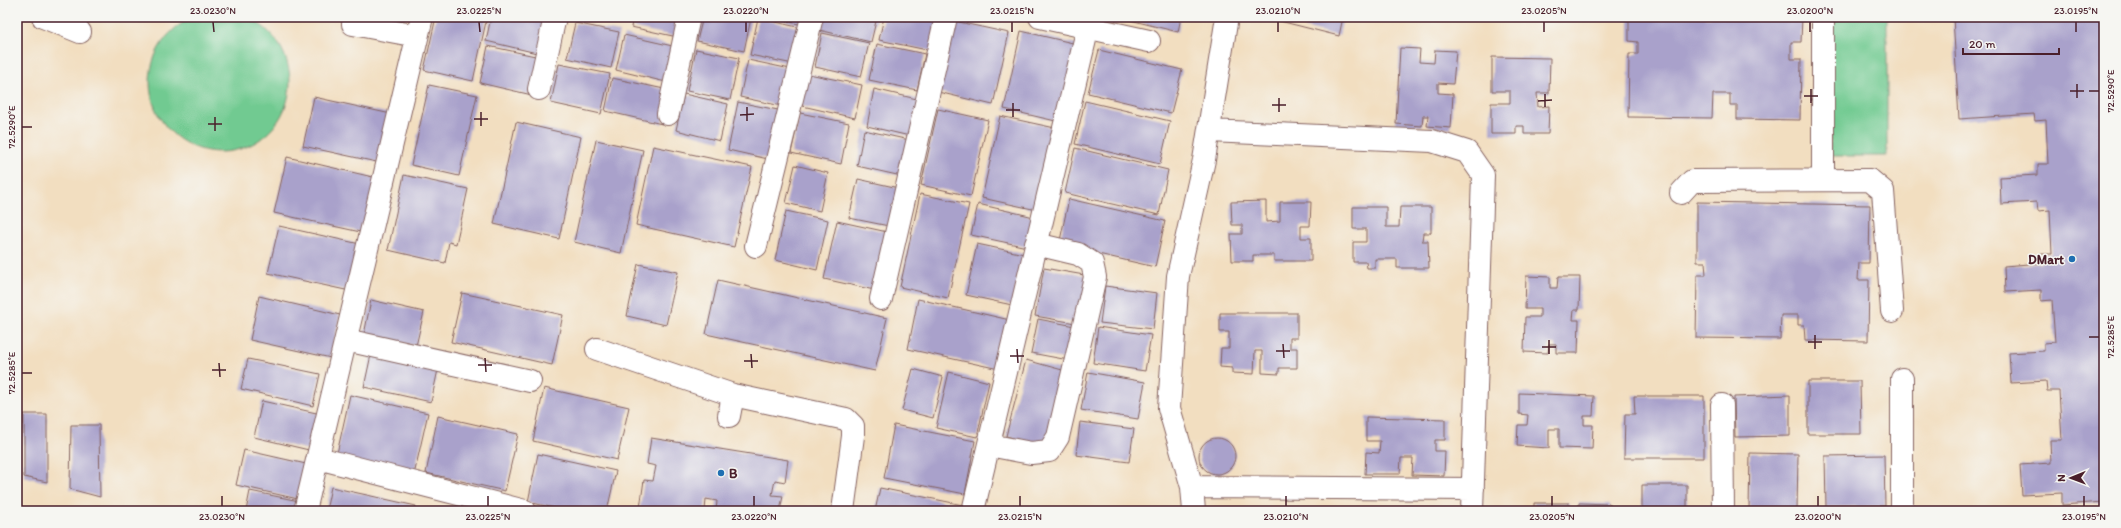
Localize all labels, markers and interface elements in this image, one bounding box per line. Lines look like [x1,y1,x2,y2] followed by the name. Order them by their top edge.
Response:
[190,4,236,17] text: 23.0230°N
[457,4,502,17] text: 23.0225°N
[723,4,769,17] text: 23.0220°N
[990,4,1034,17] text: 23.0215°N
[1255,4,1301,17] text: 23.0210°N
[1521,4,1567,17] text: 23.0205°N
[1787,4,1834,17] text: 23.0200°N
[2054,4,2098,17] text: 23.0195°N
[1963,30,2059,56] scale bar
[1969,37,1996,51] text: 20 m
[2104,69,2117,113] text: 72.5290°E
[5,105,18,149] text: 72.5290°E
[2028,252,2064,267] place label: DMart
[2067,254,2077,264] marker: DMart
[2104,315,2117,358] text: 72.5285°E
[5,351,18,394] text: 72.5285°E
[2051,458,2091,498] north arrow
[729,466,738,481] place label: B
[716,468,726,478] marker: B
[2055,474,2068,482] text: N
[199,510,245,523] text: 23.0230°N
[466,510,511,523] text: 23.0225°N
[731,510,777,523] text: 23.0220°N
[998,510,1042,523] text: 23.0215°N
[1263,510,1309,523] text: 23.0210°N
[1529,510,1575,523] text: 23.0205°N
[1795,510,1842,523] text: 23.0200°N
[2062,510,2106,523] text: 23.0195°N

